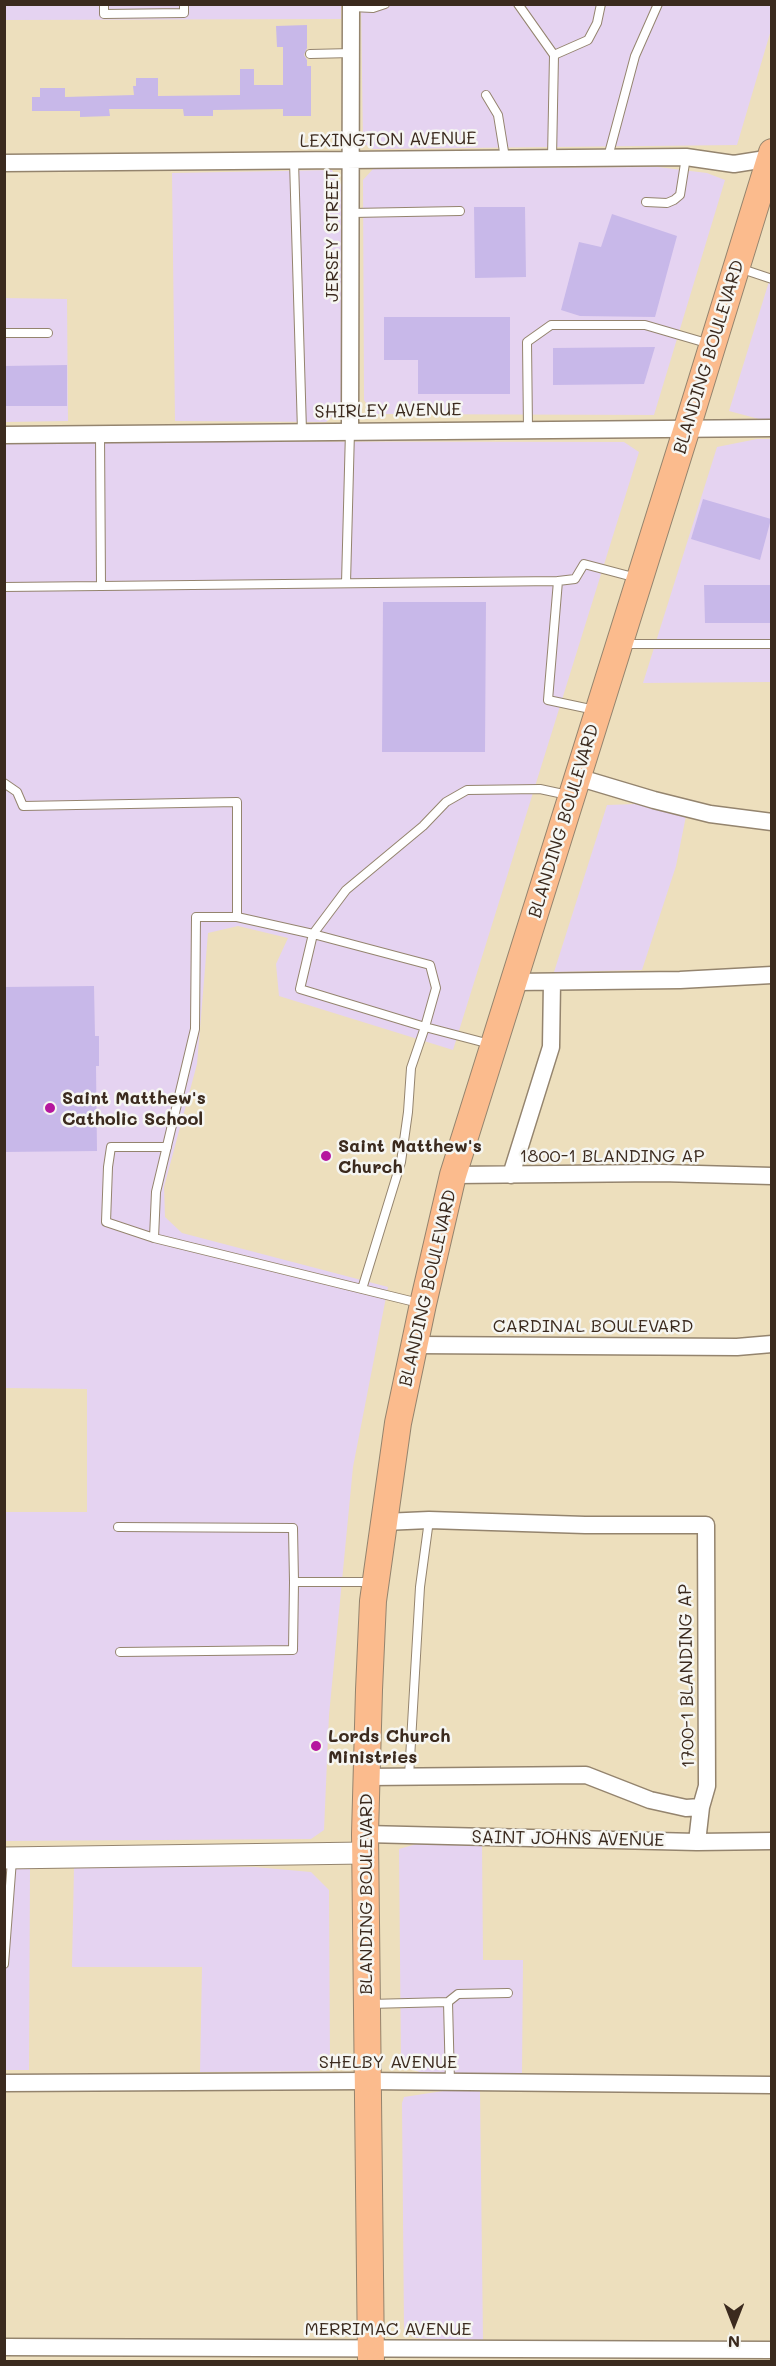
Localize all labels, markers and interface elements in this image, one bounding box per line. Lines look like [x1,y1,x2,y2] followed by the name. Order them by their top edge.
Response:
[299,128,477,152] street label: LEXINGTON AVENUE
[321,170,343,302] street label: JERSEY STREET
[669,258,749,456] street label: BLANDING BOULEVARD
[314,399,462,423] street label: SHIRLEY AVENUE
[524,722,604,920] street label: BLANDING BOULEVARD
[62,1087,206,1130] place label: Saint Matthew's Catholic School
[43,1101,57,1115] marker: Saint Matthew's Catholic School
[338,1135,482,1178] place label: Saint Matthew's Church
[519,1145,705,1167] street label: 1800-1 BLANDING AP
[319,1149,333,1163] marker: Saint Matthew's Church
[395,1187,461,1389] street label: BLANDING BOULEVARD
[493,1315,693,1337] street label: CARDINAL BOULEVARD
[675,1584,699,1768] street label: 1700-1 BLANDING AP
[328,1725,450,1768] place label: Lords Church Ministries
[309,1739,323,1753] marker: Lords Church Ministries
[355,1793,377,1995] street label: BLANDING BOULEVARD
[471,1827,665,1851] street label: SAINT JOHNS AVENUE
[319,2051,457,2073] street label: SHELBY AVENUE
[704,2294,764,2354] north arrow
[304,2318,472,2340] street label: MERRIMAC AVENUE
[728,2332,740,2353] text: N

